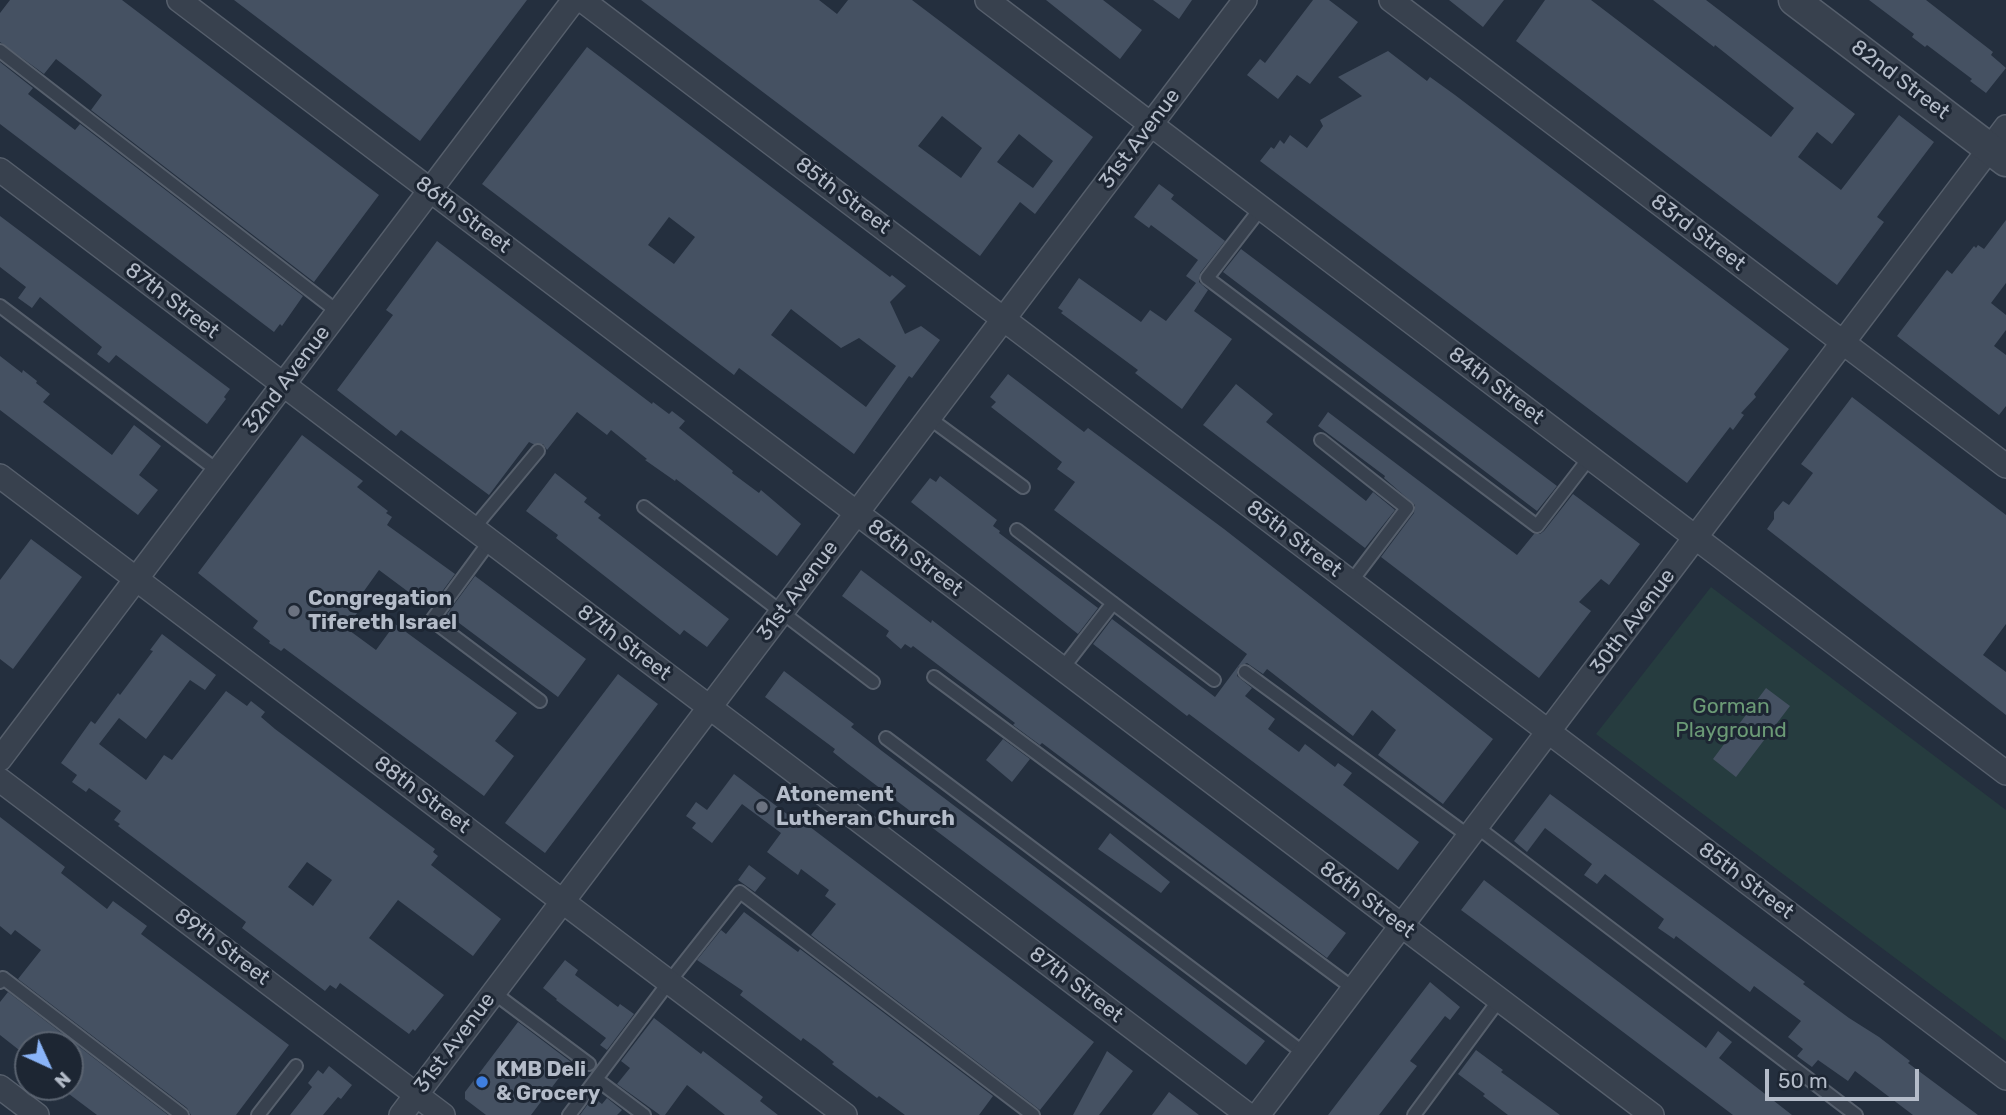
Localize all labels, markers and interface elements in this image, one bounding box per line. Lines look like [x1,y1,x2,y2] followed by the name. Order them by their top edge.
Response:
[1846,35,1954,125] street label: 82nd Street
[1094,84,1186,194] street label: 31st Avenue
[790,152,896,240] street label: 85th Street
[410,171,516,259] street label: 86th Street
[1646,189,1750,277] street label: 83rd Street
[120,258,224,344] street label: 87th Street
[238,321,336,439] street label: 32nd Avenue
[1443,342,1549,430] street label: 84th Street
[1241,495,1347,583] street label: 85th Street
[862,514,968,602] street label: 86th Street
[752,536,844,646] street label: 31st Avenue
[1585,564,1681,680] street label: 30th Avenue
[308,586,457,636] place label: Congregation Tifereth Israel
[572,600,676,686] street label: 87th Street
[286,603,302,619] marker: Congregation Tifereth Israel
[1675,694,1787,744] park label: Gorman Playground
[369,751,475,839] street label: 88th Street
[776,782,955,832] place label: Atonement Lutheran Church
[754,799,770,815] marker: Atonement Lutheran Church
[1693,837,1799,925] street label: 85th Street
[1314,856,1420,944] street label: 86th Street
[169,903,275,991] street label: 89th Street
[1024,942,1128,1028] street label: 87th Street
[409,988,501,1098] street label: 31st Avenue
[14,1031,84,1101] north arrow
[1768,1056,1922,1100] scale bar
[496,1057,600,1107] place label: KMB Deli & Grocery
[50,1067,76,1093] text: N
[1778,1068,1828,1093] text: 50 m
[474,1074,490,1090] marker: KMB Deli & Grocery

